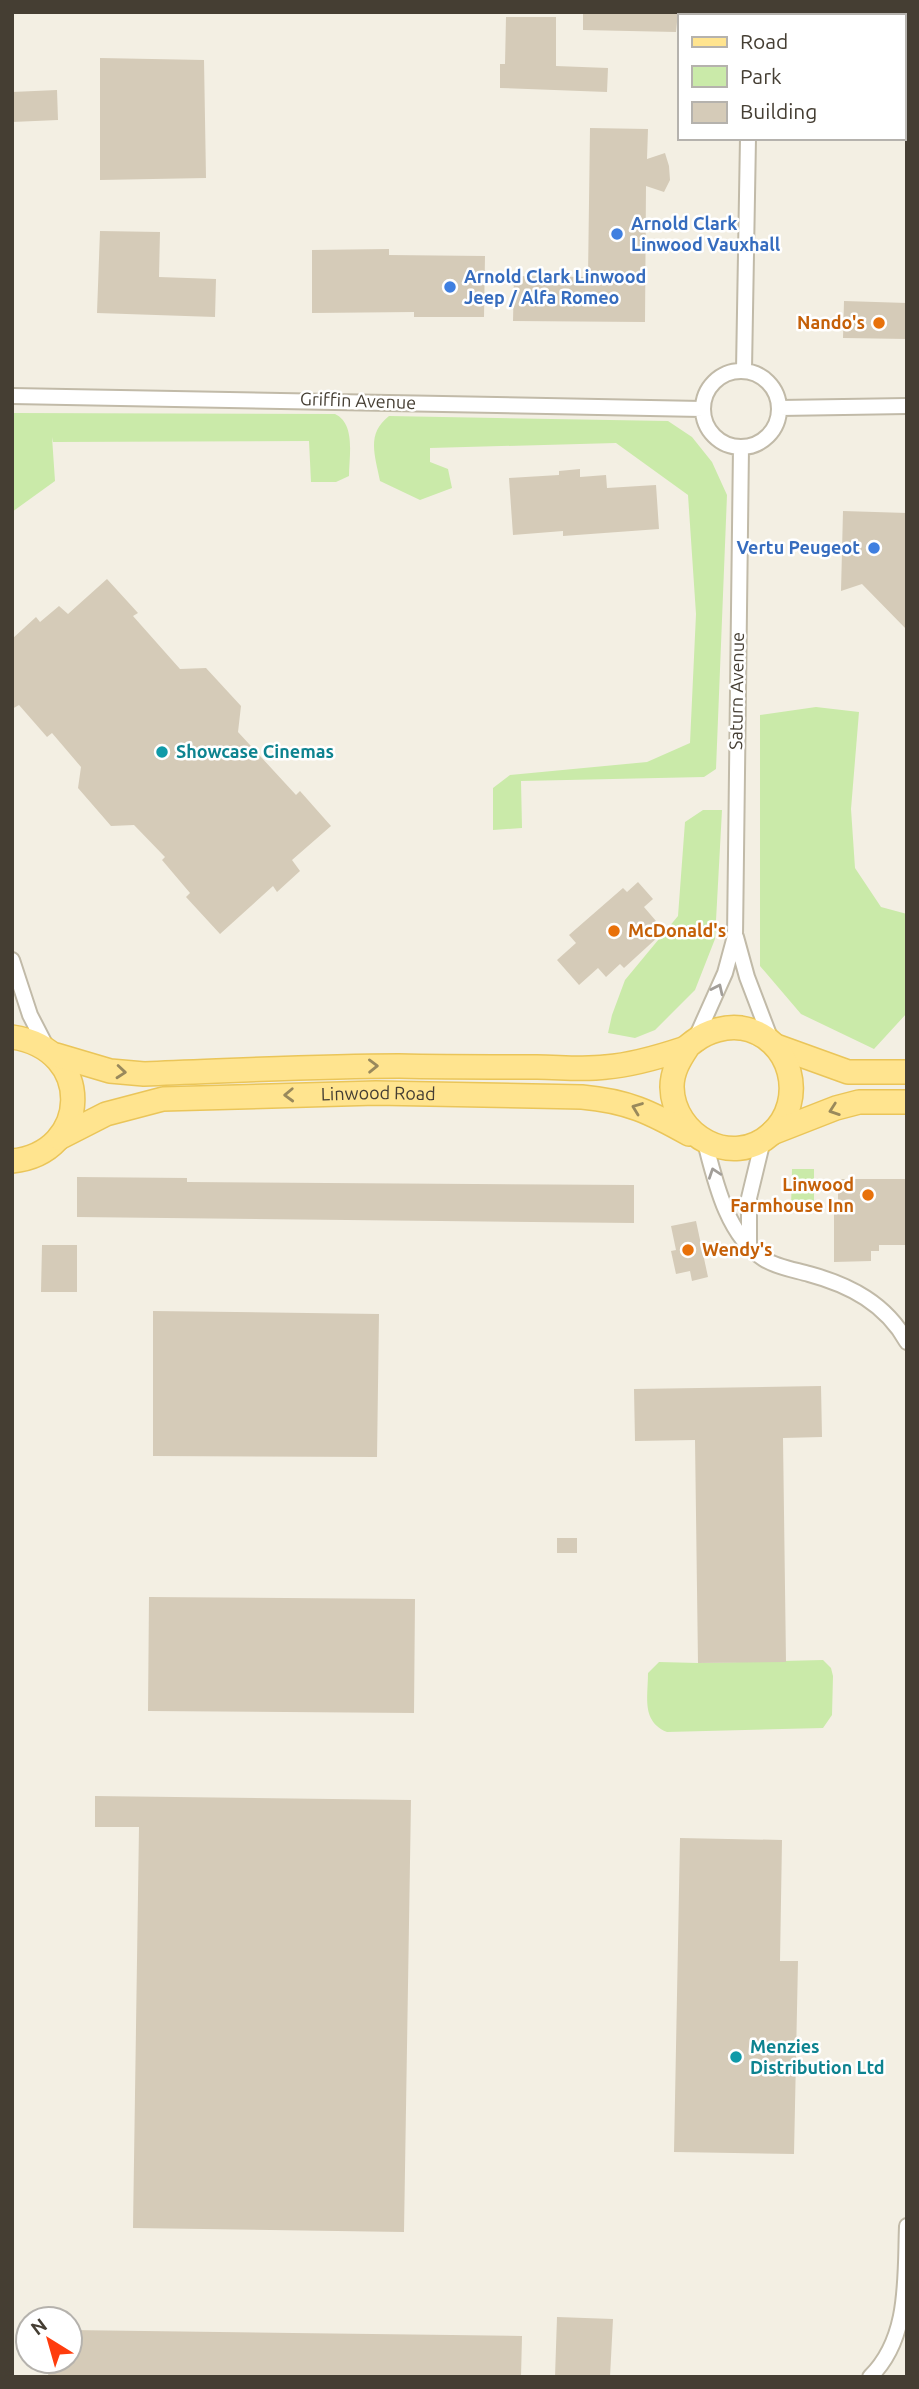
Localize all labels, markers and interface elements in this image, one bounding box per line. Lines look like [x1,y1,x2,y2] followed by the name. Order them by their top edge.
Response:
[678,14,905,140] legend
[740,29,788,53] text: Road
[740,64,782,88] text: Park
[740,99,817,123] text: Building
[631,213,781,254] place label: Arnold Clark Linwood Vauxhall
[609,226,625,242] marker: Arnold Clark Linwood Vauxhall
[464,266,646,307] place label: Arnold Clark Linwood Jeep / Alfa Romeo
[442,279,458,295] marker: Arnold Clark Linwood Jeep / Alfa Romeo
[797,312,865,332] place label: Nando's
[871,315,887,331] marker: Nando's
[300,388,416,412] street label: Griffin Avenue
[736,537,860,557] place label: Vertu Peugeot
[866,540,882,556] marker: Vertu Peugeot
[725,632,747,750] street label: Saturn Avenue
[176,741,334,761] place label: Showcase Cinemas
[154,744,170,760] marker: Showcase Cinemas
[628,920,726,940] place label: McDonald's
[606,923,622,939] marker: McDonald's
[710,984,724,996] one-way arrow
[368,1058,379,1074] one-way arrow
[116,1064,127,1079] one-way arrow
[320,1082,436,1104] street label: Linwood Road
[283,1087,294,1103] one-way arrow
[828,1101,840,1116] one-way arrow
[632,1103,644,1117] one-way arrow
[708,1167,722,1180] one-way arrow
[730,1174,854,1215] place label: Linwood Farmhouse Inn
[860,1187,876,1203] marker: Linwood Farmhouse Inn
[702,1239,773,1259] place label: Wendy's
[680,1242,696,1258] marker: Wendy's
[750,2036,885,2077] place label: Menzies Distribution Ltd
[728,2049,744,2065] marker: Menzies Distribution Ltd
[14,2305,84,2375] north arrow
[26,2313,51,2339] text: N

